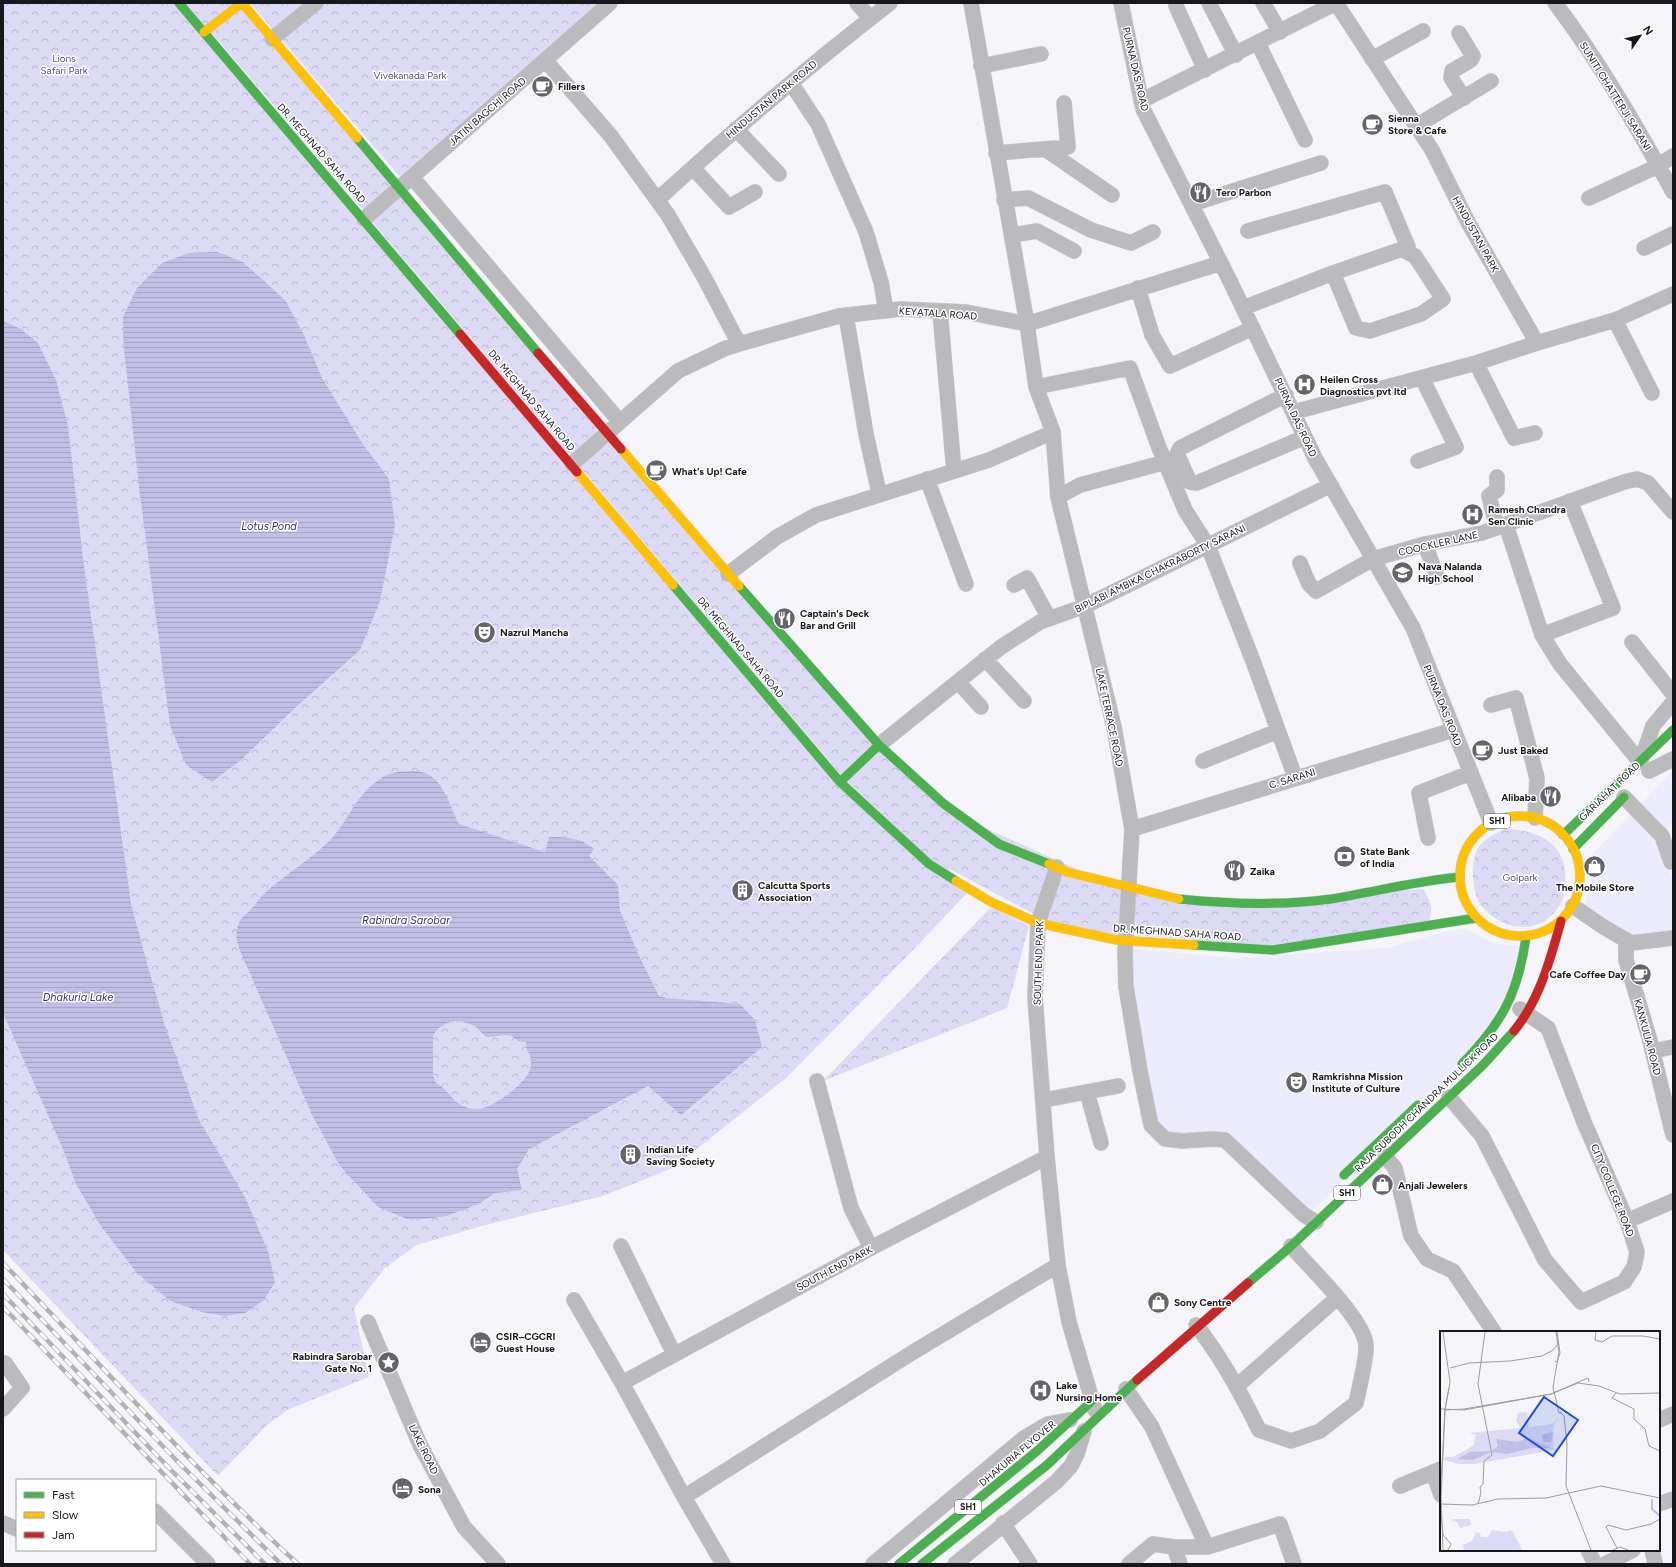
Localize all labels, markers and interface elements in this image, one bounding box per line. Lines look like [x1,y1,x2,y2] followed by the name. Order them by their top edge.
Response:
[1620,16,1660,56] north arrow
[1640,24,1656,38] text: N
[1120,26,1152,113] street label: PURNA DAS ROAD
[1577,40,1654,153] street label: SUNITI CHATTERJI SARANI
[40,52,88,77] park label: Lions Safari Park
[723,57,820,141] street label: HINDUSTAN PARK ROAD
[374,69,447,82] park label: Vivekanada Park
[530,73,556,99] cafe icon: Fillers
[446,74,529,148] street label: JATIN BAGCHI ROAD
[558,80,585,93] place label: Fillers
[275,101,369,206] street label: DR. MEGHNAD SAHA ROAD
[1360,111,1386,137] cafe icon: Sienna Store & Cafe
[1388,112,1447,137] place label: Sienna Store & Cafe
[1188,179,1214,205] restaurant icon: Tero Parbon
[1216,186,1272,199] place label: Tero Parbon
[1449,194,1502,275] street label: HINDUSTAN PARK
[898,304,978,323] street label: KEYATALA ROAD
[485,347,578,454] street label: DR. MEGHNAD SAHA ROAD
[1292,372,1318,398] hospital icon: Heilen Cross Diagnostics pvt ltd
[1320,373,1406,398] place label: Heilen Cross Diagnostics pvt ltd
[1271,375,1320,459] street label: PURNA DAS ROAD
[643,458,669,484] cafe icon: What's Up! Cafe
[672,465,747,478] place label: What's Up! Cafe
[1459,502,1485,528] hospital icon: Ramesh Chandra Sen Clinic
[1488,503,1566,528] place label: Ramesh Chandra Sen Clinic
[241,520,297,533] water label: Lotus Pond
[1073,521,1248,616] street label: BIPLABI AMBIKA CHAKRABORTY SARANI
[1397,528,1479,559] street label: COOCKLER LANE
[1389,559,1415,585] school or university icon: Nava Nalanda High School
[1418,560,1482,585] place label: Nava Nalanda High School
[694,594,787,701] street label: DR. MEGHNAD SAHA ROAD
[772,606,798,632] restaurant icon: Captain's Deck Bar and Grill
[800,607,870,632] place label: Captain's Deck Bar and Grill
[471,619,497,645] theatre icon: Nazrul Mancha
[500,626,568,639] place label: Nazrul Mancha
[1420,663,1465,748] street label: PURNA DAS ROAD
[1093,667,1126,768] street label: LAKE TERRACE ROAD
[1469,737,1495,763] cafe icon: Just Baked
[1498,744,1548,757] place label: Just Baked
[1576,759,1643,824] street label: GARIAHAT ROAD
[1267,765,1317,792] street label: C. SARANI
[1538,784,1564,810] restaurant icon: Alibaba
[1501,791,1536,804] place label: Alibaba
[1484,814,1510,828] road number: SH1
[1332,844,1358,870] bank icon: State Bank of India
[1360,845,1410,870] place label: State Bank of India
[1582,854,1608,880] shop icon: The Mobile Store
[1222,858,1248,884] restaurant icon: Zaika
[1250,865,1275,878] place label: Zaika
[1503,871,1538,884] park label: Golpark
[729,878,755,904] building icon: Calcutta Sports Association
[758,879,831,904] place label: Calcutta Sports Association
[1556,881,1634,894] place label: The Mobile Store
[362,914,451,927] water label: Rabindra Sarobar
[1031,920,1046,1005] street label: SOUTH END PARK
[1112,922,1242,943] street label: DR. MEGHNAD SAHA ROAD
[1628,961,1654,987] cafe icon: Cafe Coffee Day
[1549,968,1626,981] place label: Cafe Coffee Day
[43,991,113,1004] water label: Dhakuria Lake
[1631,997,1664,1077] street label: KANKULIA ROAD
[1352,1030,1501,1175] street label: RAJA SUBODH CHANDRA MULLICK ROAD
[1283,1069,1309,1095] theatre icon: Ramkrishna Mission Institute of Culture
[1312,1070,1403,1095] place label: Ramkrishna Mission Institute of Culture
[618,1142,644,1168] building icon: Indian Life Saving Society
[1588,1142,1637,1239] street label: CITY COLLEGE ROAD
[646,1143,715,1168] place label: Indian Life Saving Society
[1369,1172,1395,1198] shop icon: Anjali Jewelers
[1398,1179,1468,1192] place label: Anjali Jewelers
[1334,1186,1360,1200] road number: SH1
[794,1242,875,1294] street label: SOUTH END PARK
[1145,1289,1171,1315] shop icon: Sony Centre
[1174,1296,1232,1309] place label: Sony Centre
[468,1329,494,1355] hotel icon: CSIR–CGCRI Guest House
[496,1330,556,1355] place label: CSIR–CGCRI Guest House
[1440,1331,1660,1551] inset map
[375,1349,401,1375] place icon: Rabindra Sarobar Gate No. 1
[292,1350,372,1375] place label: Rabindra Sarobar Gate No. 1
[1028,1378,1054,1404] hospital icon: Lake Nursing Home
[1056,1379,1123,1404] place label: Lake Nursing Home
[976,1418,1058,1489] street label: DHAKURIA FLYOVER
[406,1422,441,1476] street label: LAKE ROAD
[389,1476,415,1502] hotel icon: Sona
[16,1479,156,1551] legend
[418,1483,441,1496] place label: Sona
[52,1488,75,1502] text: Fast
[955,1500,981,1514] road number: SH1
[52,1508,79,1522] text: Slow
[52,1528,75,1542] text: Jam

